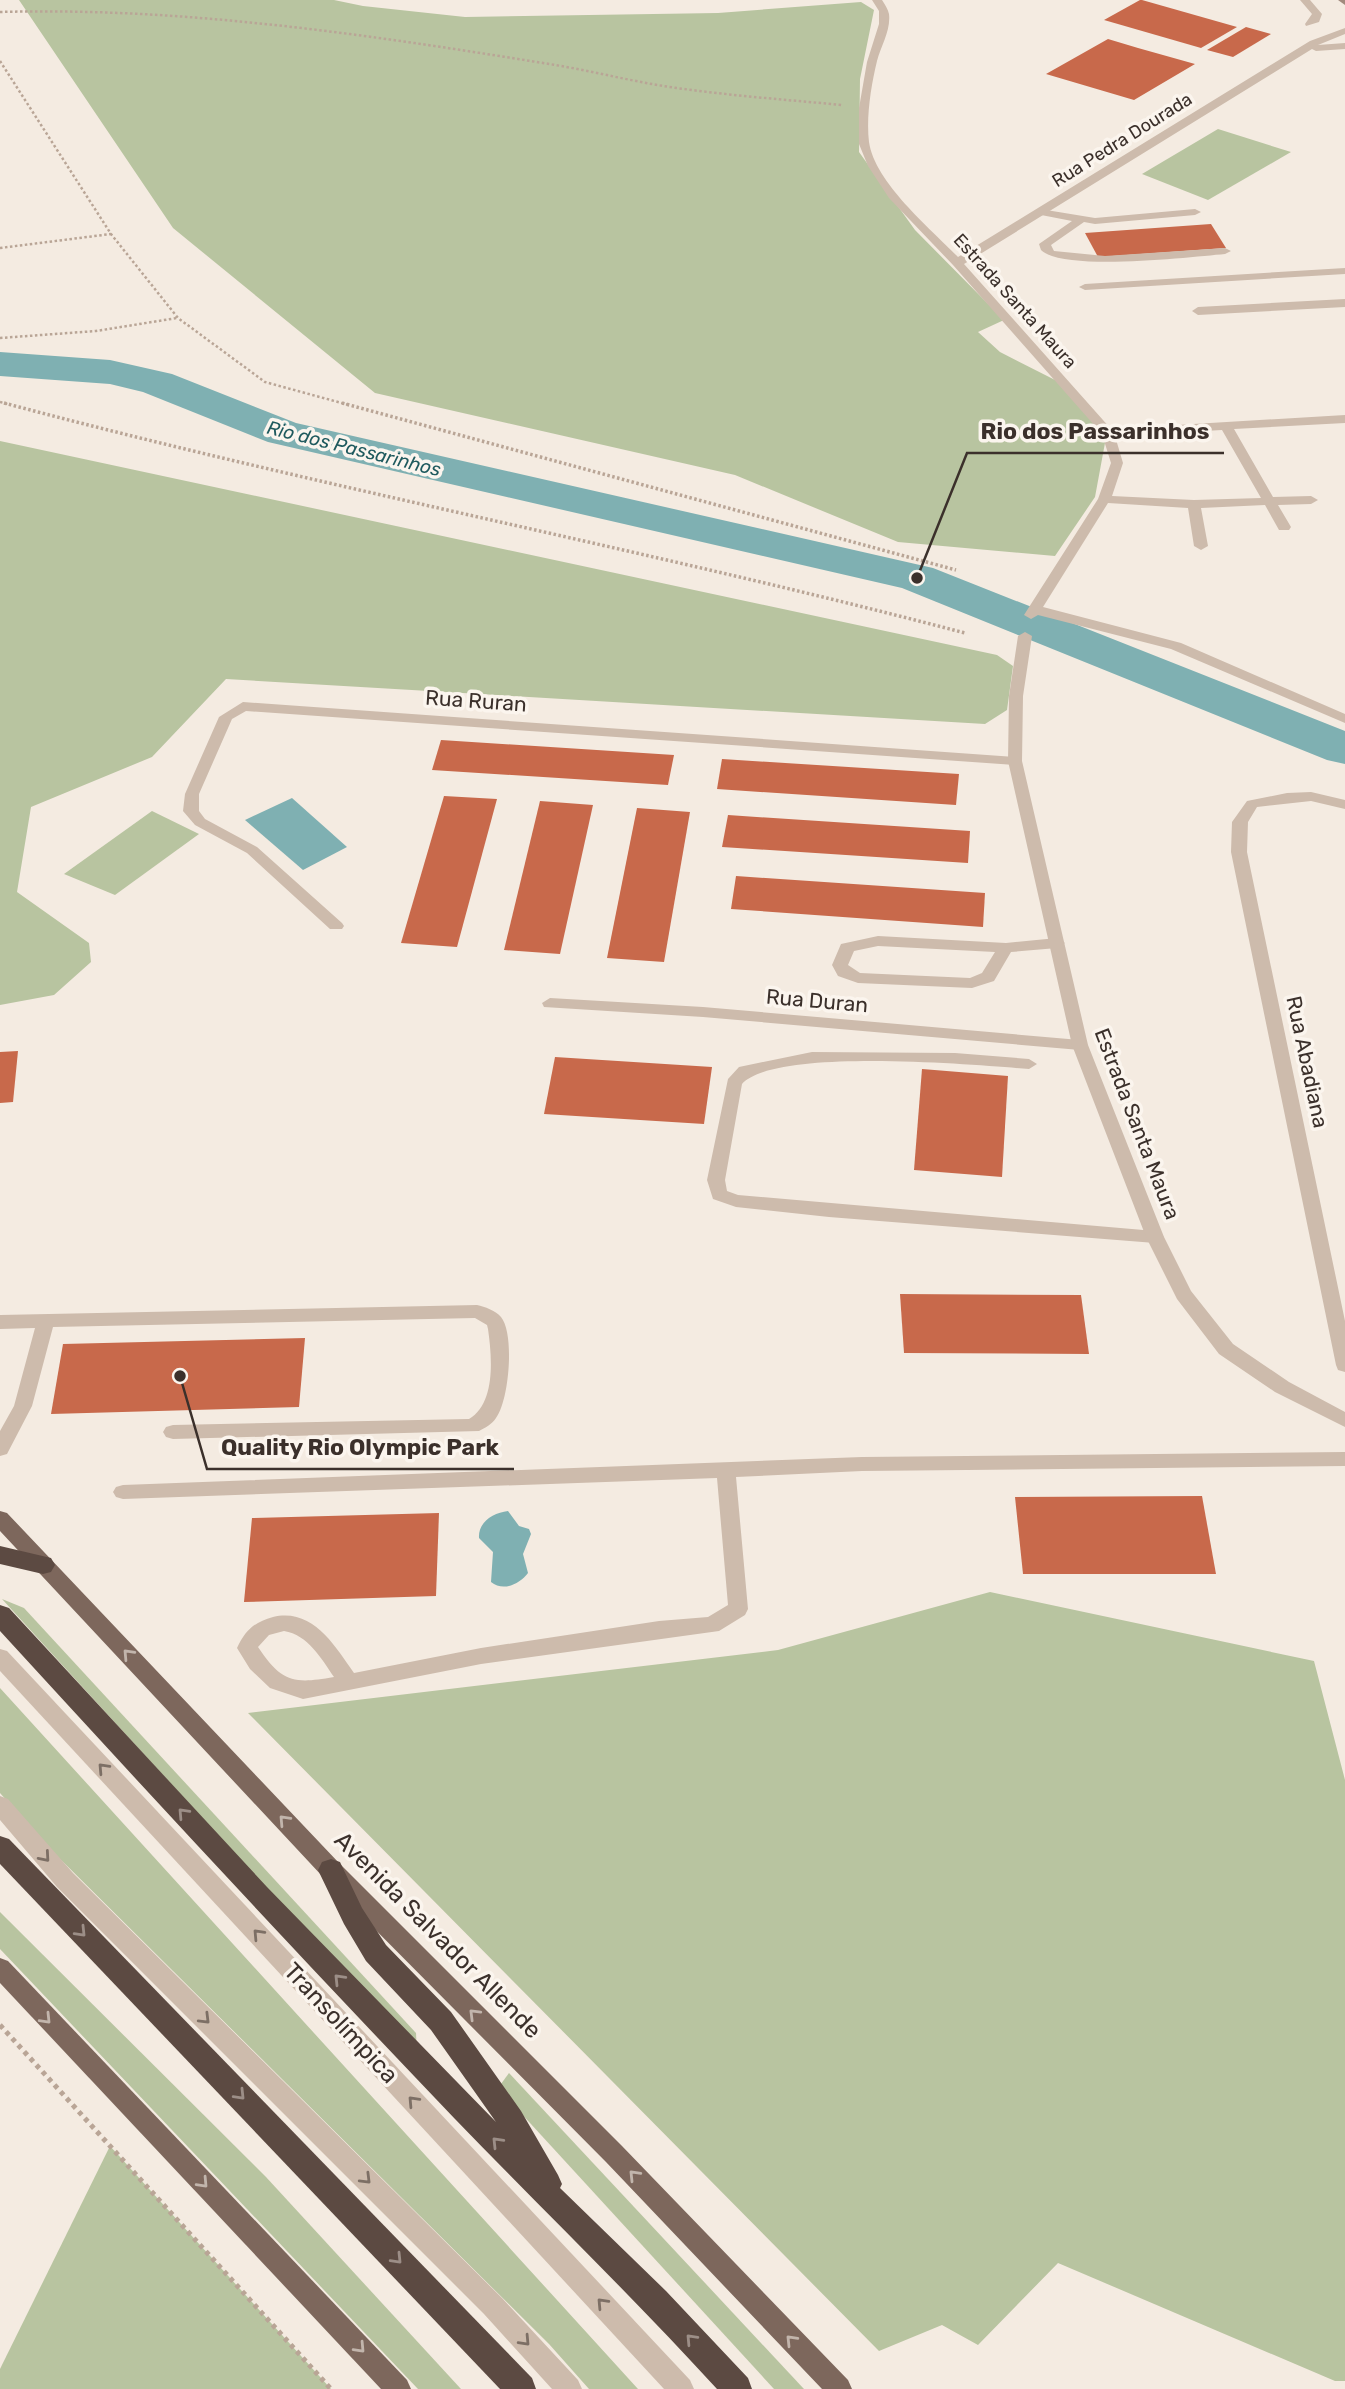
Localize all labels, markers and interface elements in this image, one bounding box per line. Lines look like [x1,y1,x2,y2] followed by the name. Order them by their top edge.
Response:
[1048,88,1196,192] street label: Rua Pedra Dourada
[949,229,1081,373] street label: Estrada Santa Maura
[967,409,1224,453] callout: Rio dos Passarinhos
[264,416,444,481] water label: Rio dos Passarinhos
[981,417,1210,445] text: Rio dos Passarinhos
[424,684,528,717] street label: Rua Ruran
[765,984,869,1017] street label: Rua Duran
[1281,994,1334,1130] street label: Rua Abadiana
[1089,1025,1185,1223] street label: Estrada Santa Maura
[207,1425,514,1469] callout: Quality Rio Olympic Park
[221,1433,500,1461] text: Quality Rio Olympic Park
[124,1650,136,1663] one-way arrow
[99,1763,112,1776] one-way arrow
[178,1808,191,1821] one-way arrow
[280,1815,293,1828] one-way arrow
[329,1826,547,2044] street label: Avenida Salvador Allende
[37,1848,49,1861] one-way arrow
[73,1924,86,1937] one-way arrow
[254,1929,267,1942] one-way arrow
[278,1957,404,2089] street label: Transolímpica
[334,1974,347,1987] one-way arrow
[470,2009,483,2022] one-way arrow
[38,2010,51,2023] one-way arrow
[196,2010,209,2023] one-way arrow
[232,2086,245,2099] one-way arrow
[409,2096,422,2109] one-way arrow
[492,2137,505,2150] one-way arrow
[630,2170,643,2183] one-way arrow
[357,2171,370,2184] one-way arrow
[195,2175,208,2188] one-way arrow
[389,2251,402,2264] one-way arrow
[597,2298,610,2311] one-way arrow
[517,2333,530,2346] one-way arrow
[687,2334,699,2347] one-way arrow
[787,2335,800,2348] one-way arrow
[351,2340,364,2353] one-way arrow

